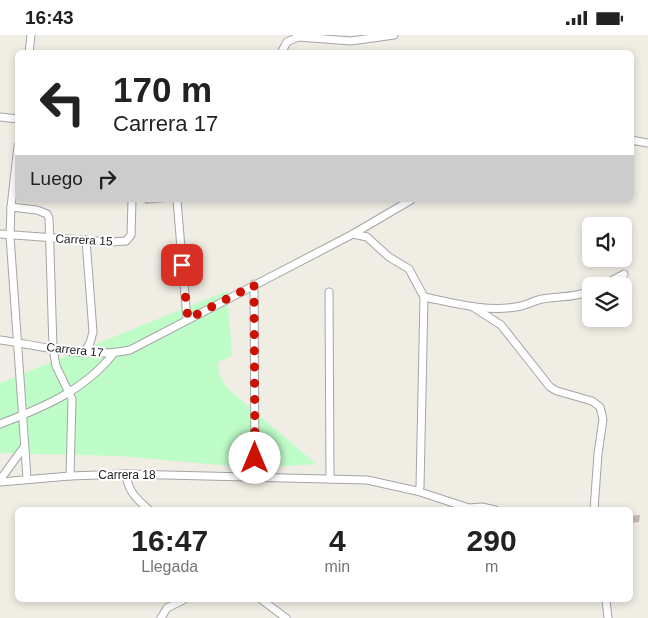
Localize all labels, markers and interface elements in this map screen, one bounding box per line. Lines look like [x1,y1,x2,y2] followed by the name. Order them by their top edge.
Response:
[25,7,74,28] text: 16:43
[30,70,95,135] icon: left
[113,70,212,109] text: 170 m
[113,111,218,136] text: Carrera 17
[93,165,121,193] icon: right
[30,168,83,189] text: Luego
[582,217,632,327] map controls
[582,217,632,267] button: sound
[55,232,113,249] street label: Carrera 15
[161,244,203,286] pin
[168,251,196,279] icon: arrive
[582,277,632,327] button: layers
[46,340,105,360] street label: Carrera 17
[228,431,280,483] position arrow
[98,468,156,482] street label: Carrera 18
[131,524,208,557] text: 16:47
[329,524,346,557] text: 4
[467,524,517,557] text: 290
[141,558,198,575] text: Llegada
[324,558,350,575] text: min
[485,558,498,575] text: m

